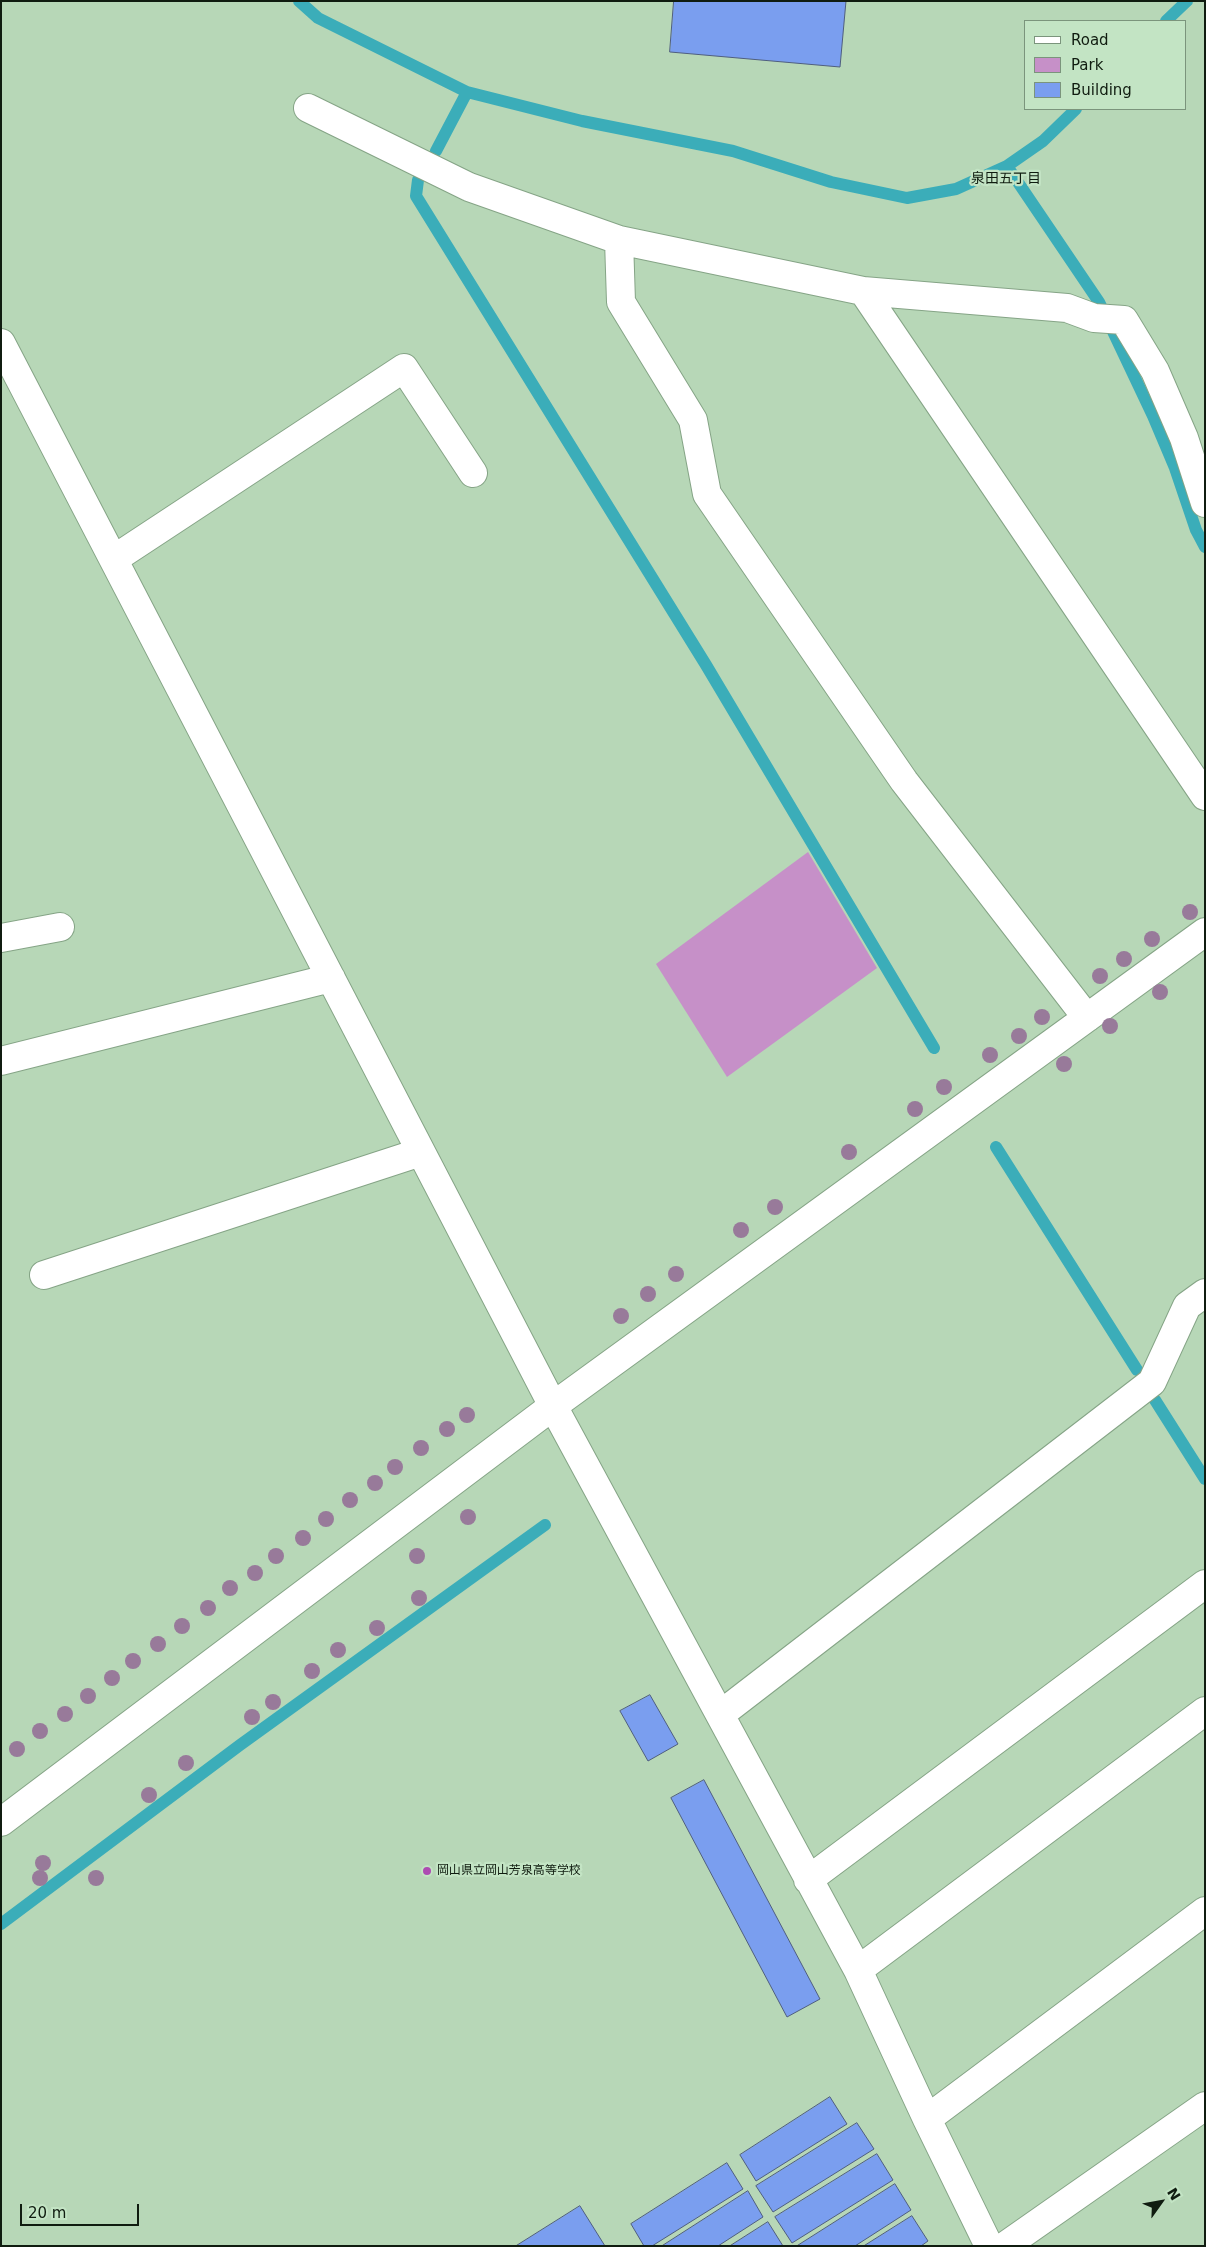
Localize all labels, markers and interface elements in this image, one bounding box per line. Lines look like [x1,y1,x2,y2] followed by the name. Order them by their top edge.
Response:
[1024,20,1186,110] legend
[1071,31,1109,49] text: Road
[1071,56,1103,74] text: Park
[1071,81,1132,99] text: Building
[971,171,1041,187] district label: 泉田五丁目
[437,1864,581,1878] place label: 岡山県立岡山芳泉高等学校
[421,1865,433,1877] marker: 岡山県立岡山芳泉高等学校
[1136,2177,1186,2227] north arrow
[1164,2185,1184,2203] text: N
[22,2194,141,2226] scale bar
[28,2204,66,2222] text: 20 m

